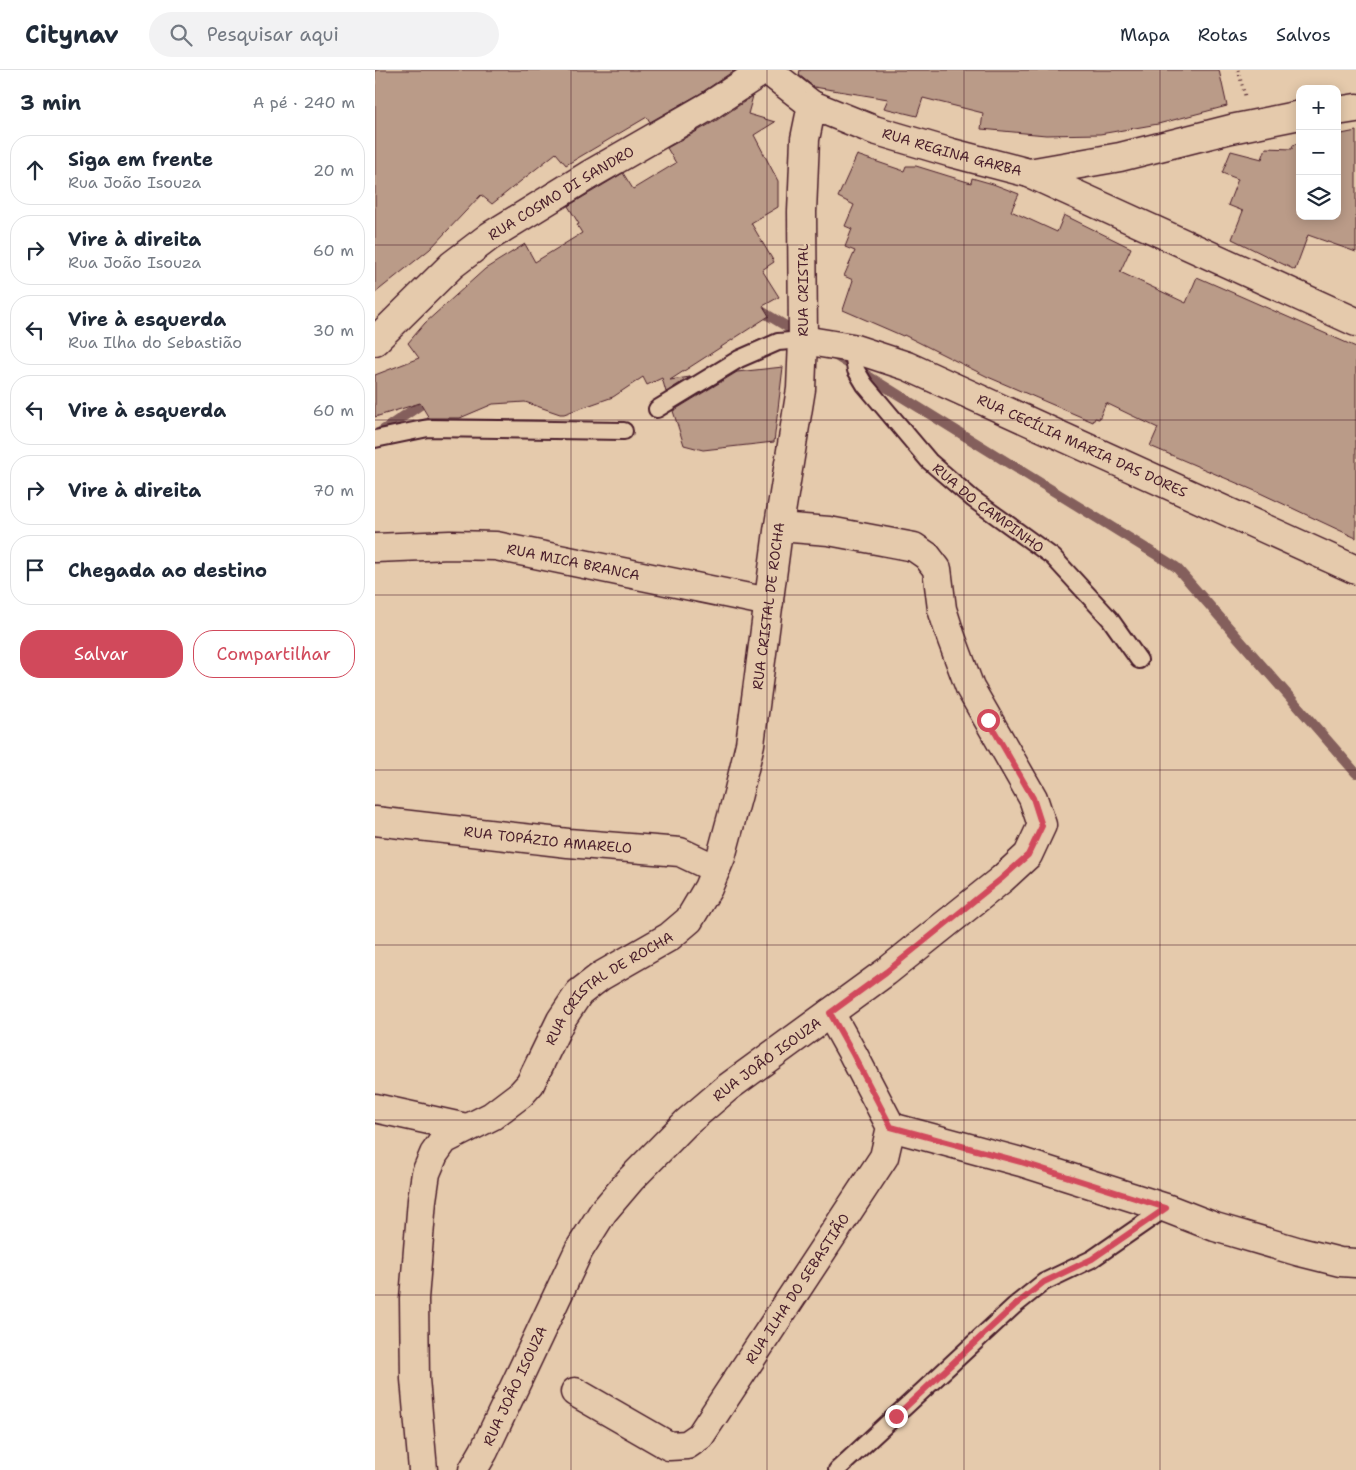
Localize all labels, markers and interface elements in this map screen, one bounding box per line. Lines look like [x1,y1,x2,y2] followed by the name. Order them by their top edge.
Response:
[149,12,499,57] search box
[25,19,119,51] text: Citynav
[167,21,195,49] icon: search
[207,22,339,47] text: Pesquisar aqui
[1120,23,1170,47] text: Mapa
[1198,23,1248,47] text: Rotas
[1276,23,1331,47] text: Salvos
[1296,85,1341,220] map controls
[1296,85,1341,130] button: +
[20,89,81,117] text: 3 min
[253,92,355,113] text: A pé · 240 m
[880,124,1024,180] street label: RUA REGINA GARBA
[1296,130,1341,175] button: −
[485,142,637,244] street label: RUA COSMO DI SANDRO
[68,147,213,172] text: Siga em frente
[21,156,49,184] icon: ahead
[313,160,354,181] text: 20 m
[68,172,201,193] text: Rua João Isouza
[1296,175,1341,220] button: layers
[68,227,201,252] text: Vire à direita
[21,236,49,264] icon: right
[313,240,354,261] text: 60 m
[794,243,812,336] street label: RUA CRISTAL
[68,252,201,273] text: Rua João Isouza
[68,307,226,332] text: Vire à esquerda
[21,316,49,344] icon: left
[313,320,354,341] text: 30 m
[68,332,242,353] text: Rua Ilha do Sebastião
[974,390,1190,501] street label: RUA CECÍLIA MARIA DAS DORES
[21,396,49,424] icon: left
[68,398,226,423] text: Vire à esquerda
[313,400,354,421] text: 60 m
[929,459,1048,557] street label: RUA DO CAMPINHO
[21,476,49,504] icon: right
[68,478,201,503] text: Vire à direita
[313,480,354,501] text: 70 m
[748,521,788,691] street label: RUA CRISTAL DE ROCHA
[505,539,641,584] street label: RUA MICA BRANCA
[21,556,49,584] icon: arrive
[68,558,267,583] text: Chegada ao destino
[20,630,183,678] button: Salvar
[193,630,355,678] button: Compartilhar
[977,709,1000,732] route start
[463,822,633,857] street label: RUA TOPÁZIO AMARELO
[541,928,676,1048] street label: RUA CRISTAL DE ROCHA
[709,1013,825,1105] street label: RUA JOÃO ISOUZA
[741,1210,853,1367] street label: RUA ILHA DO SEBASTIÃO
[479,1323,551,1449] street label: RUA JOÃO ISOUZA
[885,1405,908,1428] route end

